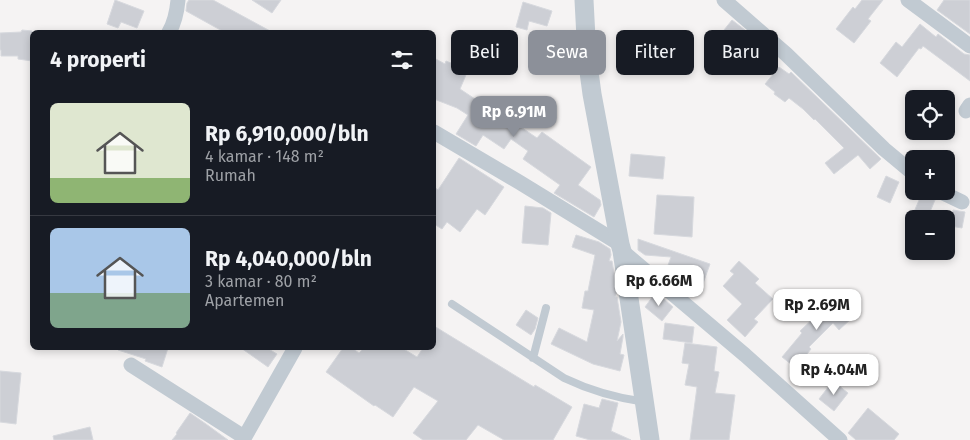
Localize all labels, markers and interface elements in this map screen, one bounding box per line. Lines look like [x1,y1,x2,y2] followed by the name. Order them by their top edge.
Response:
[451,30,518,75] chip: Beli
[528,30,606,75] chip: Sewa
[616,30,694,75] chip: Filter
[704,30,778,75] chip: Baru
[388,46,416,74] icon: filters
[50,47,146,73] text: 4 properti
[905,90,955,260] map controls
[905,90,955,140] button: locate
[462,96,566,138] pin: Rp 6.91M
[482,102,546,121] text: Rp 6.91M
[205,121,369,147] text: Rp 6,910,000/bln
[90,123,150,183] icon: home
[205,147,324,166] text: 4 kamar · 148 m²
[905,150,955,200] button: +
[205,166,256,185] text: Rumah
[905,210,955,260] button: −
[205,246,372,272] text: Rp 4,040,000/bln
[90,248,150,308] icon: home
[607,264,711,307] pin: Rp 6.66M
[626,271,692,290] text: Rp 6.66M
[205,272,317,291] text: 3 kamar · 80 m²
[765,288,869,331] pin: Rp 2.69M
[205,291,284,310] text: Apartemen
[784,295,850,314] text: Rp 2.69M
[782,354,886,396] pin: Rp 4.04M
[801,360,867,379] text: Rp 4.04M

